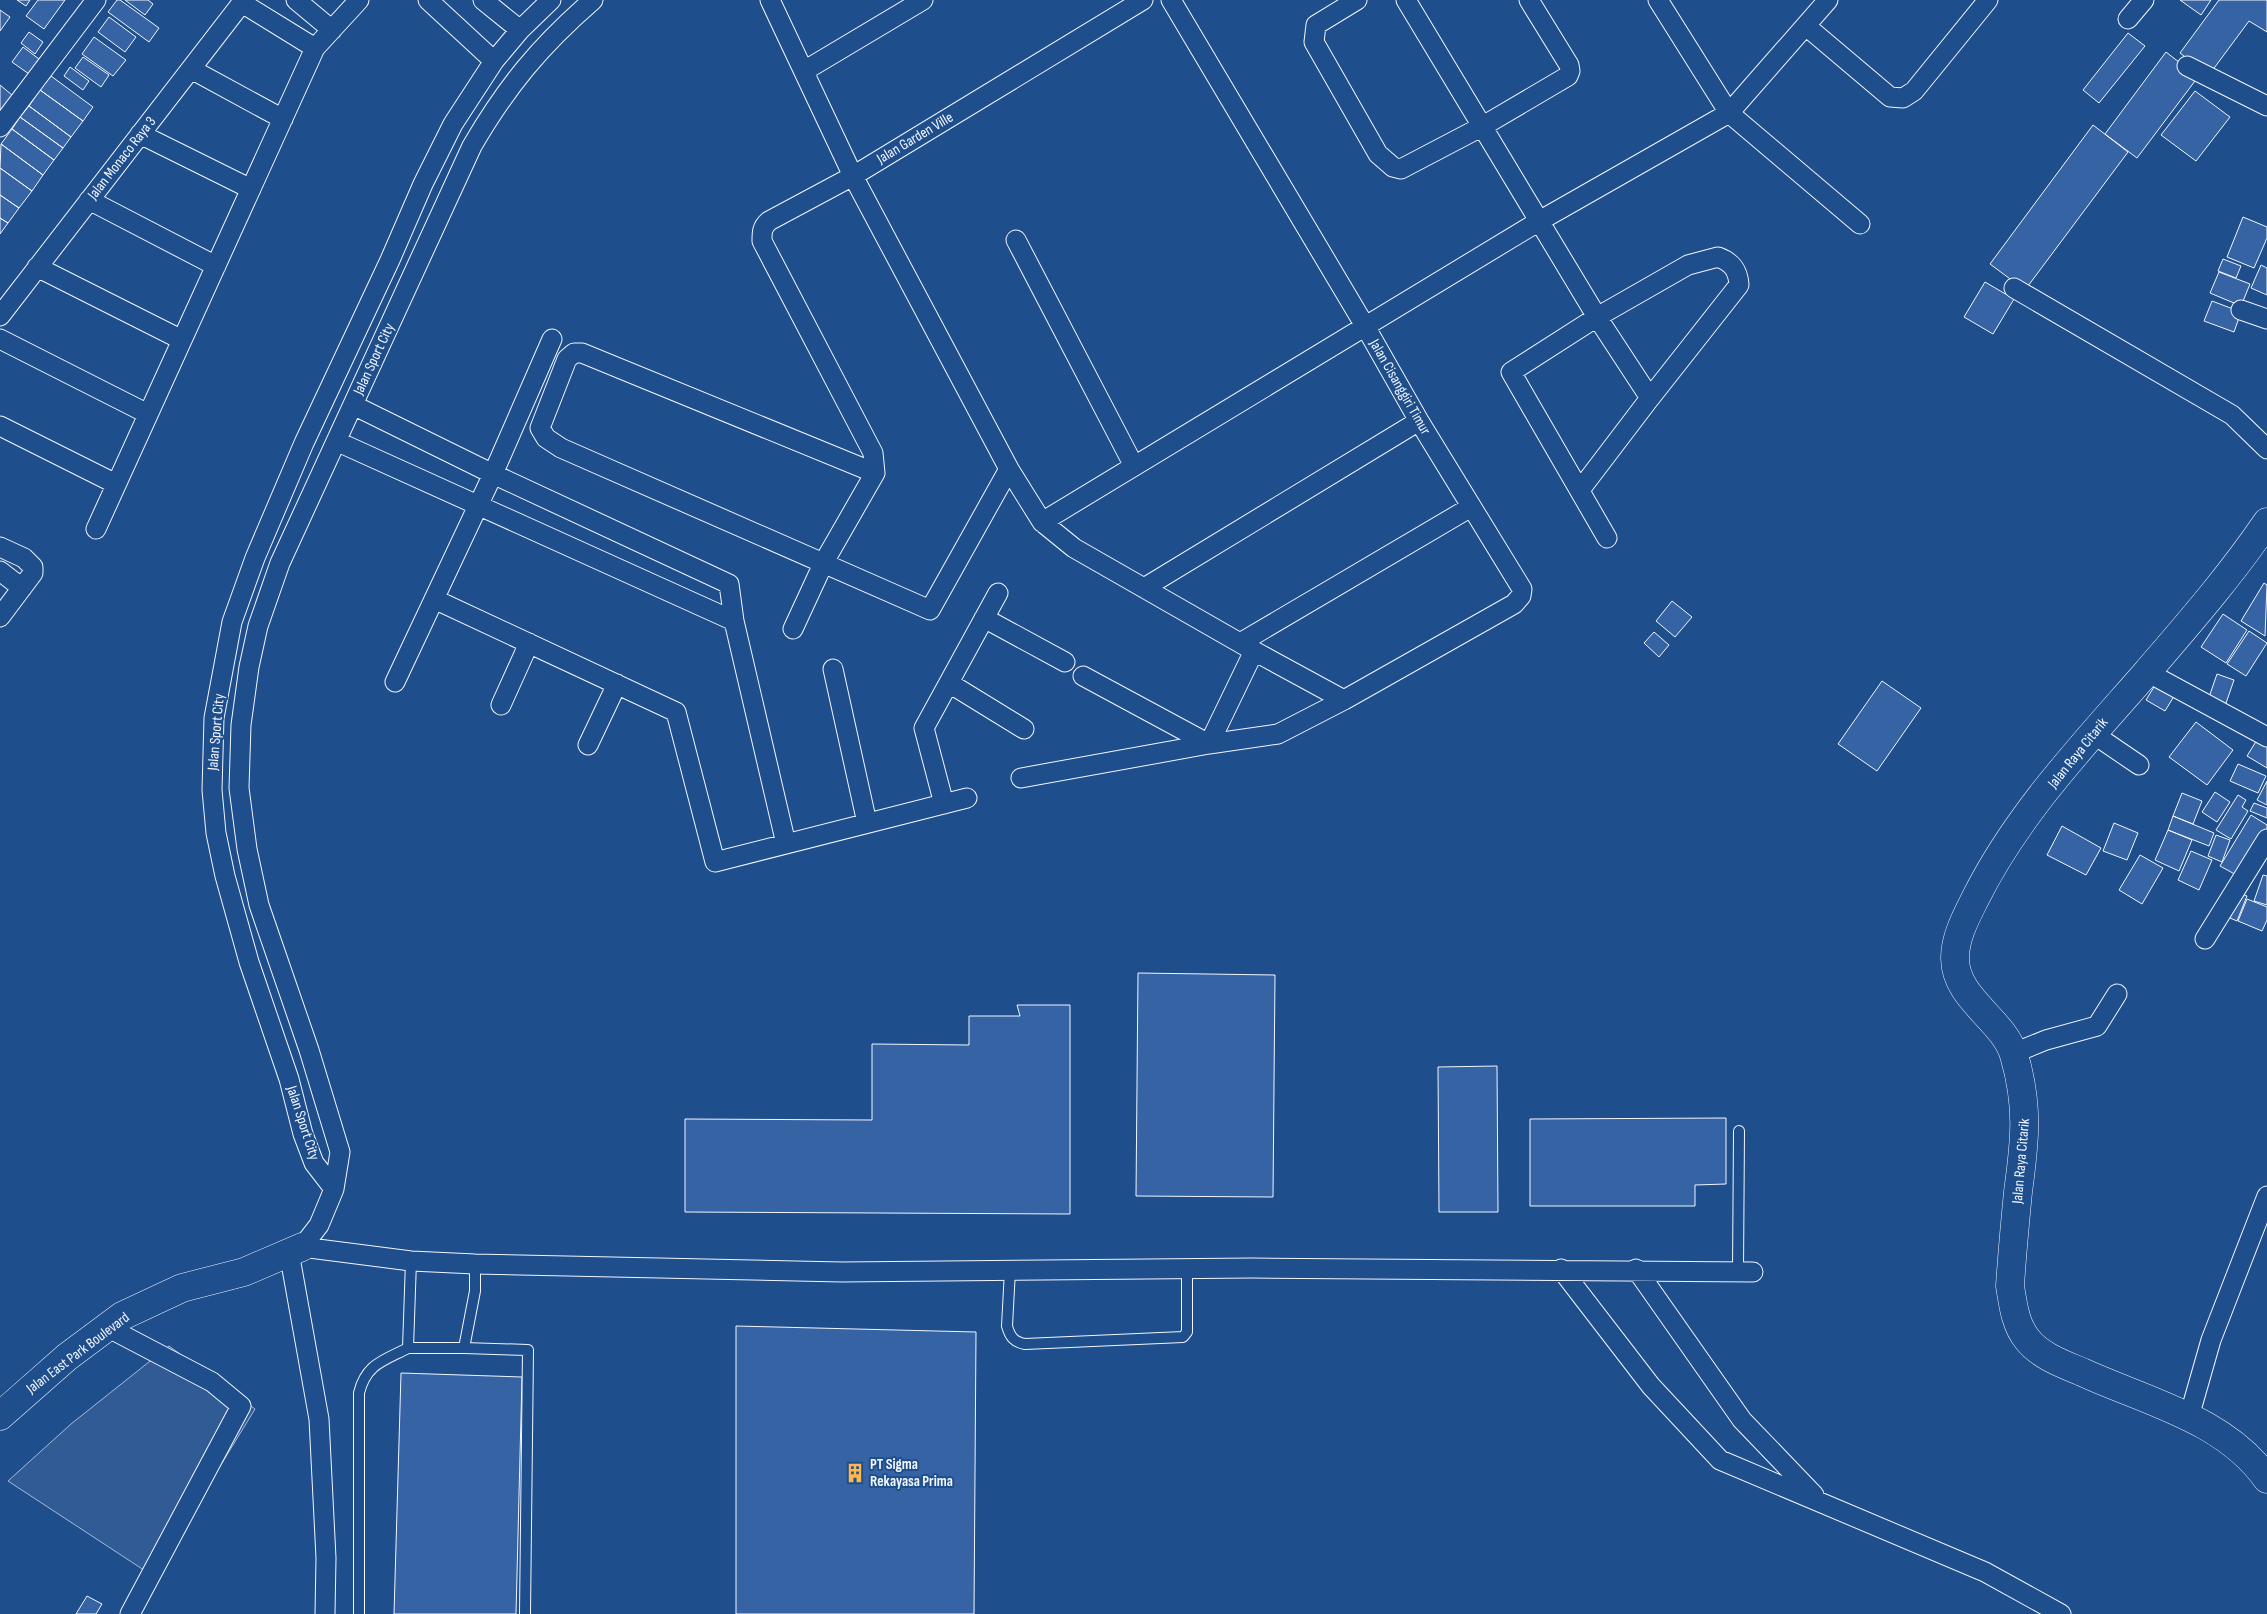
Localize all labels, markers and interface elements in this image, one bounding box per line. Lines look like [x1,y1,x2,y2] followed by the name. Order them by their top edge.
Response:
[873,108,957,169] street label: Jalan Garden Ville
[83,113,160,204] street label: Jalan Monaco Raya 3
[349,320,399,399] street label: Jalan Sport City
[1364,335,1435,439] street label: Jalan Cisanggiri Timur
[203,693,229,772] street label: Jalan Sport City
[2043,714,2112,793] street label: Jalan Raya Citarik
[282,1083,324,1163] street label: Jalan Sport City
[2008,1117,2034,1205] street label: Jalan Raya Citarik
[22,1308,133,1399] street label: Jalan East Park Boulevard
[870,1455,953,1491] place label: PT Sigma Rekayasa Prima
[844,1462,866,1484] building icon: PT Sigma Rekayasa Prima

